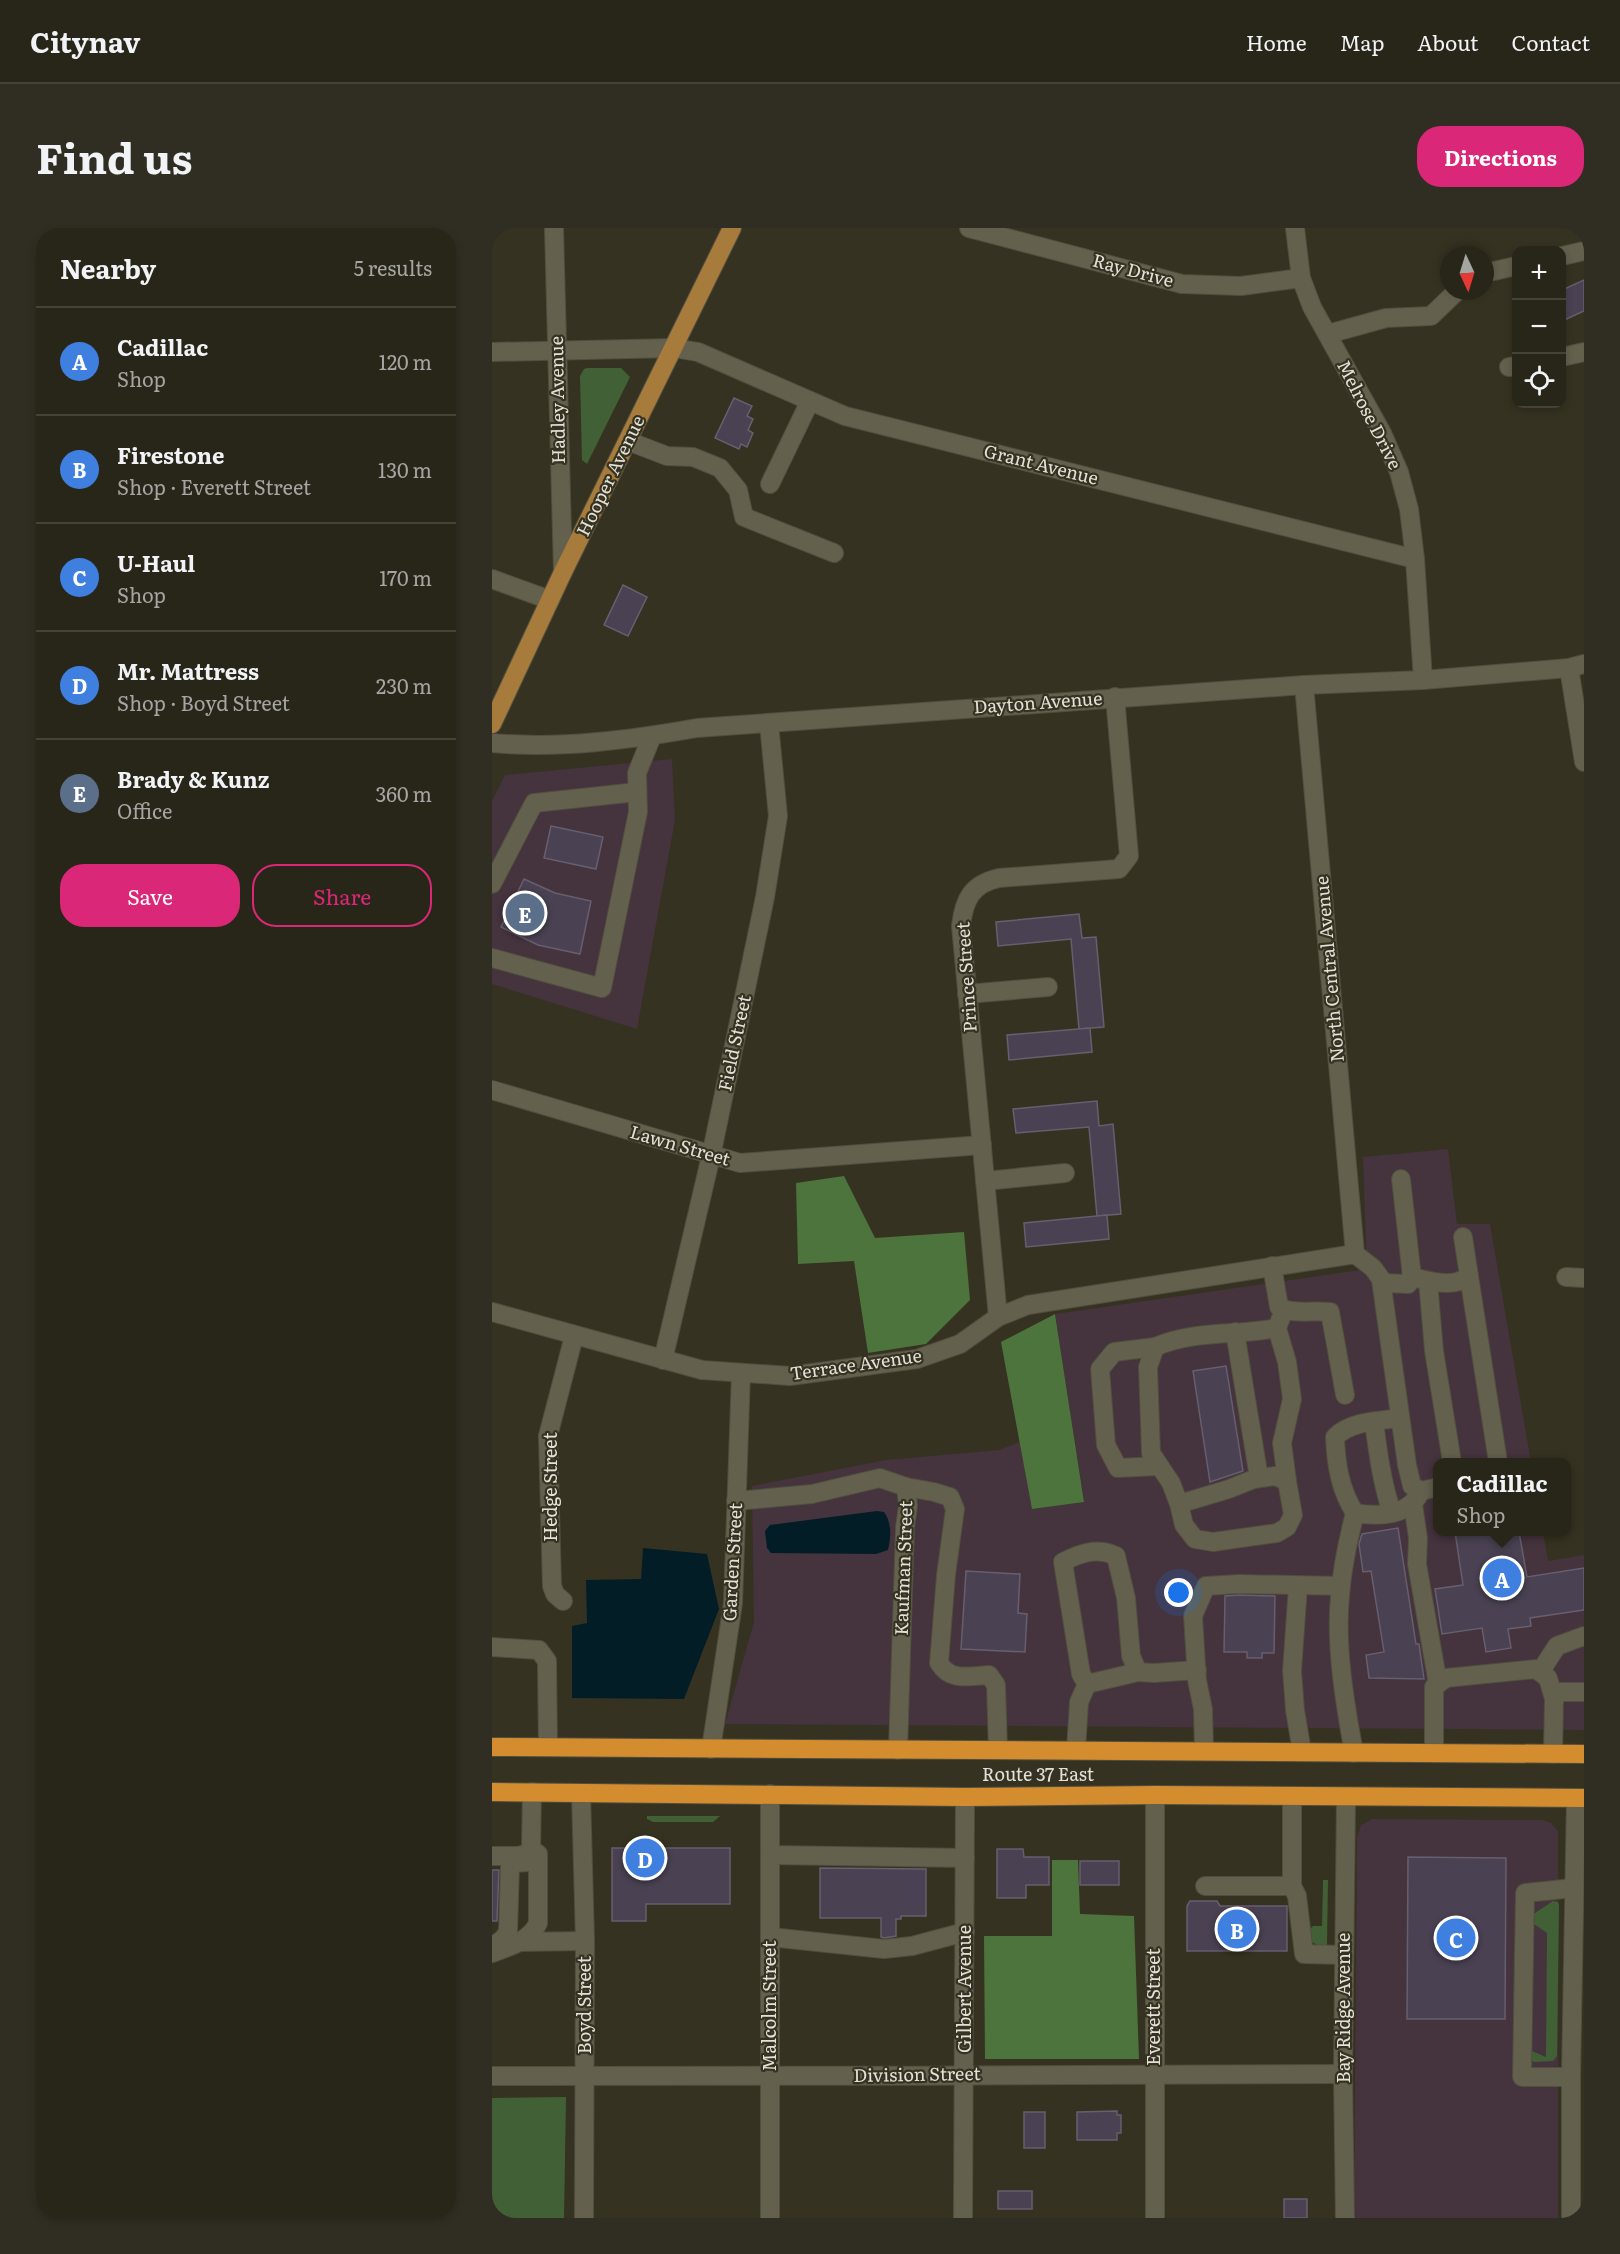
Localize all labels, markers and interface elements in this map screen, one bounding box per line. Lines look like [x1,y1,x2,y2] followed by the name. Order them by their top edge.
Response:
[30,20,140,62] text: Citynav
[1246,26,1307,57] text: Home
[1340,26,1384,57] text: Map
[1417,26,1479,57] text: About
[1512,26,1590,57] text: Contact
[36,125,193,187] text: Find us
[1417,126,1584,187] button: Directions
[1090,246,1177,293] street label: Ray Drive
[1440,246,1494,300] north arrow
[1512,246,1566,408] map controls
[1512,246,1566,300] button: +
[60,248,156,287] text: Nearby
[354,252,432,282] text: 5 results
[1512,300,1566,354] button: −
[117,330,208,363] text: Cadillac
[542,336,571,464] street label: Hadley Avenue
[72,346,87,376] text: A
[379,346,432,376] text: 120 m
[1512,354,1566,408] button: locate
[1331,355,1410,474] street label: Melrose Drive
[117,363,166,393] text: Shop
[569,410,651,540] street label: Hooper Avenue
[981,436,1101,491] street label: Grant Avenue
[117,438,224,471] text: Firestone
[73,454,86,484] text: B
[378,454,432,484] text: 130 m
[117,471,311,501] text: Shop · Everett Street
[117,546,195,579] text: U-Haul
[72,562,87,592] text: C
[379,562,432,592] text: 170 m
[117,579,166,609] text: Shop
[117,654,259,687] text: Mr. Mattress
[72,670,87,700] text: D
[376,670,432,700] text: 230 m
[973,684,1103,719] street label: Dayton Avenue
[117,687,290,717] text: Shop · Boyd Street
[117,762,269,795] text: Brady & Kunz
[73,778,86,808] text: E
[375,778,432,808] text: 360 m
[117,795,172,825] text: Office
[60,864,240,927] button: Save
[252,864,432,927] button: Share
[1307,875,1350,1063] street label: North Central Avenue
[506,890,544,936] pin: E
[948,920,983,1033] street label: Prince Street
[710,991,757,1093] street label: Field Street
[627,1117,734,1172] street label: Lawn Street
[788,1341,923,1386] street label: Terrace Avenue
[536,1432,563,1542] street label: Hedge Street
[1433,1458,1571,1536] popup
[1456,1466,1548,1499] text: Cadillac
[887,1499,918,1636] street label: Kaufman Street
[1456,1499,1505,1529] text: Shop
[715,1501,748,1622] street label: Garden Street
[1482,1556,1522,1600] pin: A
[1164,1578,1193,1607] your location
[982,1760,1095,1787] street label: Route 37 East
[626,1836,664,1880] pin: D
[1218,1906,1256,1952] pin: B
[1436,1916,1476,1960] pin: C
[950,1925,977,2053] street label: Gilbert Avenue
[1329,1933,1356,2083] street label: Bay Ridge Avenue
[755,1940,782,2071] street label: Malcolm Street
[1139,1948,1166,2066] street label: Everett Street
[570,1955,597,2054] street label: Boyd Street
[853,2059,982,2088] street label: Division Street

